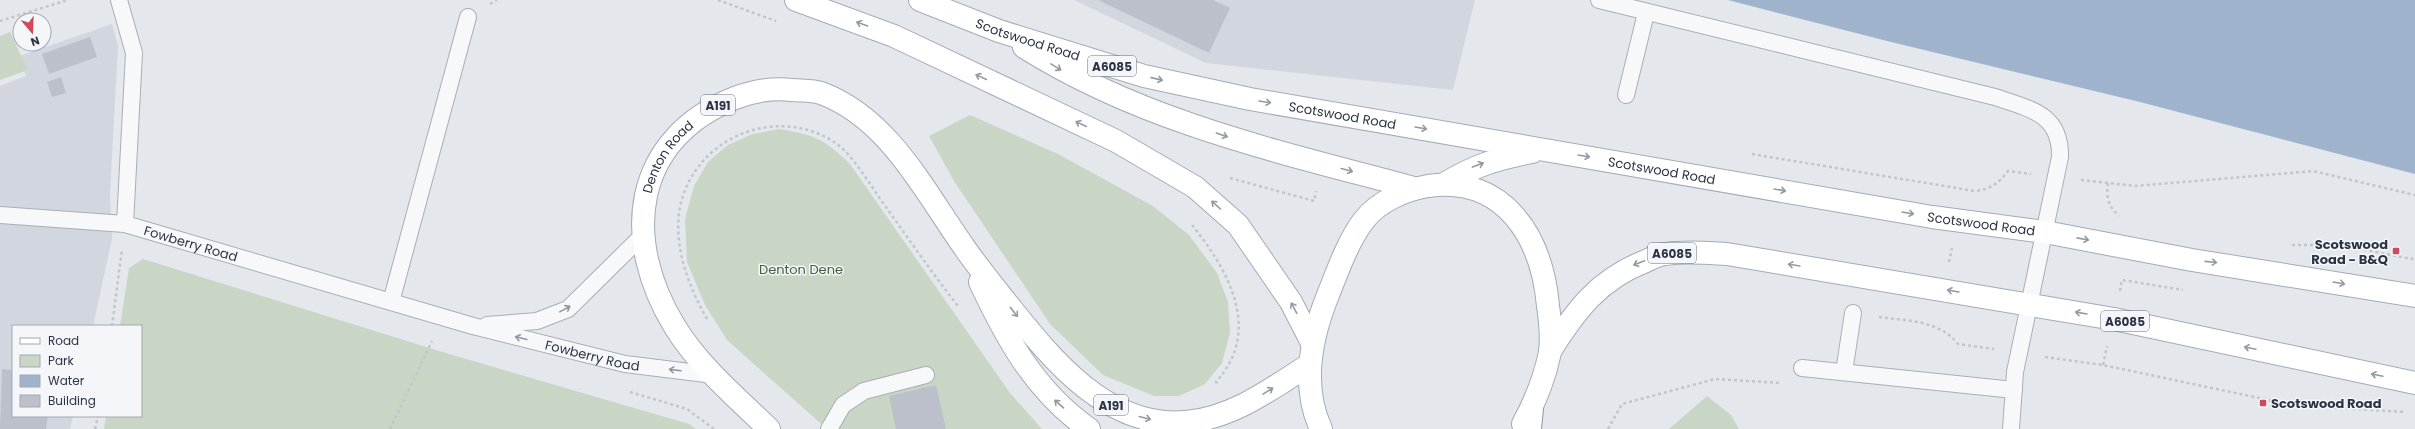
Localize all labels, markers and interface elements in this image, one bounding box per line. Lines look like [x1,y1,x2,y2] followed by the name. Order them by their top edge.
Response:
[12,12,52,52] north arrow
[973,13,1083,65] street label: Scotswood Road
[857,20,869,28] one-way arrow
[29,33,42,50] text: N
[1088,56,1136,76] road number: A6085
[1050,63,1061,71] one-way arrow
[975,73,987,80] one-way arrow
[1150,75,1163,83] one-way arrow
[701,95,735,115] road number: A191
[1287,96,1398,134] street label: Scotswood Road
[1258,98,1271,106] one-way arrow
[637,116,697,195] street label: Denton Road
[1075,120,1087,127] one-way arrow
[1414,124,1427,132] one-way arrow
[1216,131,1228,139] one-way arrow
[1577,152,1590,160] one-way arrow
[1606,152,1717,189] street label: Scotswood Road
[1472,161,1484,169] one-way arrow
[1340,167,1353,174] one-way arrow
[1773,186,1786,194] one-way arrow
[1210,201,1221,210] one-way arrow
[1926,207,2036,240] street label: Scotswood Road
[1901,209,1914,217] one-way arrow
[142,221,240,266] street label: Fowberry Road
[2311,235,2388,269] place label: Scotswood Road - B&Q
[2076,236,2089,244] one-way arrow
[1648,243,1696,263] road number: A6085
[2391,246,2401,256] marker: Scotswood Road - B&Q
[2204,258,2217,265] one-way arrow
[759,260,843,279] park label: Denton Dene
[1634,260,1646,268] one-way arrow
[1788,261,1801,269] one-way arrow
[2332,279,2345,287] one-way arrow
[1947,287,1960,295] one-way arrow
[1290,302,1297,314] one-way arrow
[559,305,571,312] one-way arrow
[1010,307,1019,318] one-way arrow
[2075,309,2088,317] one-way arrow
[2101,311,2149,331] road number: A6085
[12,325,142,417] legend
[48,332,79,349] text: Road
[515,334,528,341] one-way arrow
[543,335,641,375] street label: Fowberry Road
[2243,344,2256,352] one-way arrow
[48,352,75,369] text: Park
[669,367,682,374] one-way arrow
[2371,370,2384,378] one-way arrow
[48,372,85,389] text: Water
[1262,386,1274,394] one-way arrow
[48,392,96,409] text: Building
[2271,394,2382,413] place label: Scotswood Road
[1094,395,1128,415] road number: A191
[2258,398,2268,408] marker: Scotswood Road
[1053,400,1064,409] one-way arrow
[1139,415,1152,422] one-way arrow

